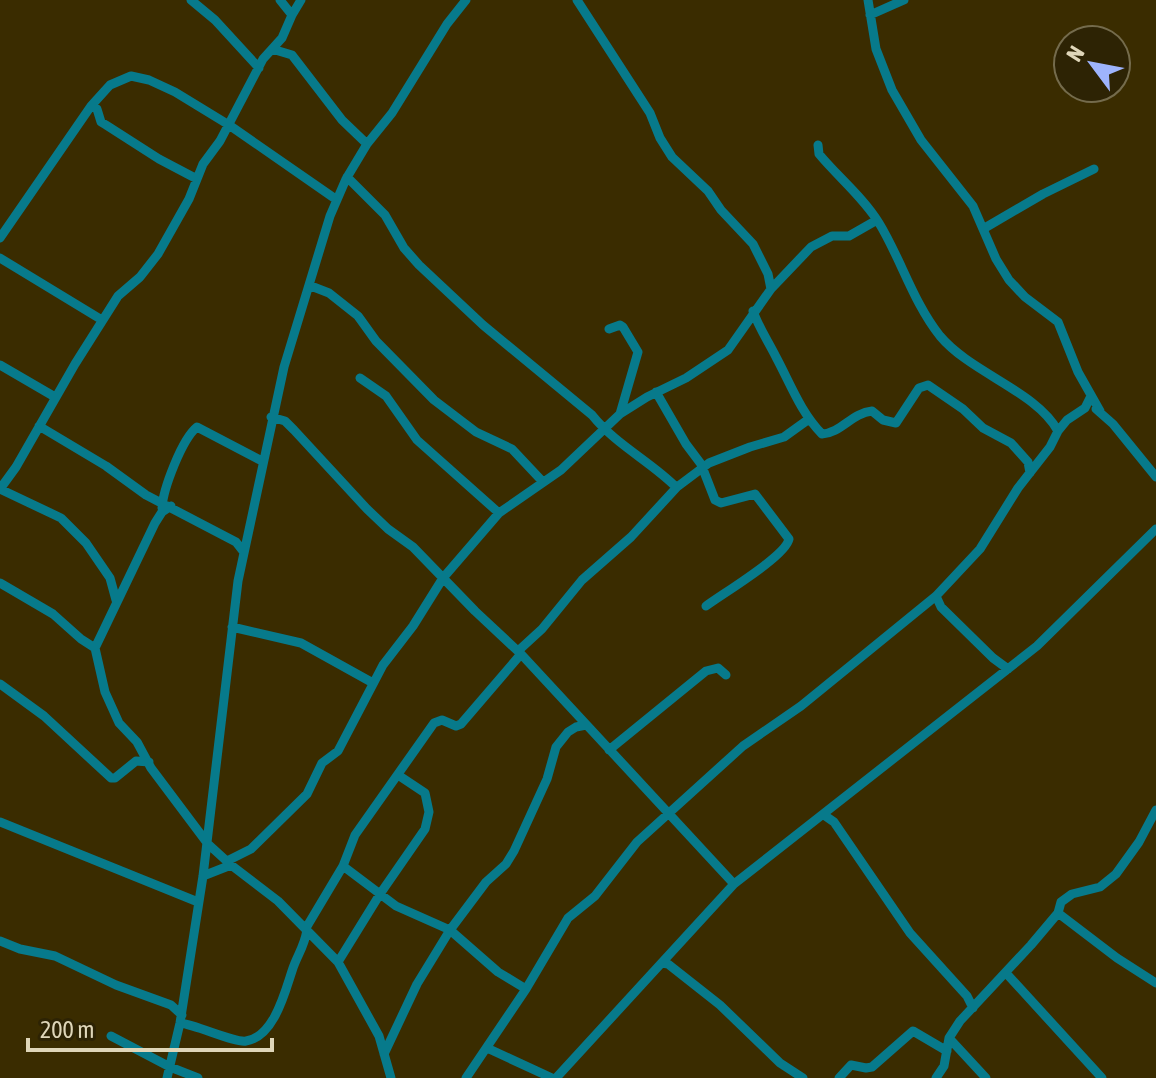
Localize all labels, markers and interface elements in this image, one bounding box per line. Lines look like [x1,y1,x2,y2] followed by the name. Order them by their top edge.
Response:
[1052,24,1132,104] north arrow
[1061,41,1090,66] text: N
[28,1002,272,1052] scale bar
[40,1016,94,1043] text: 200 m

